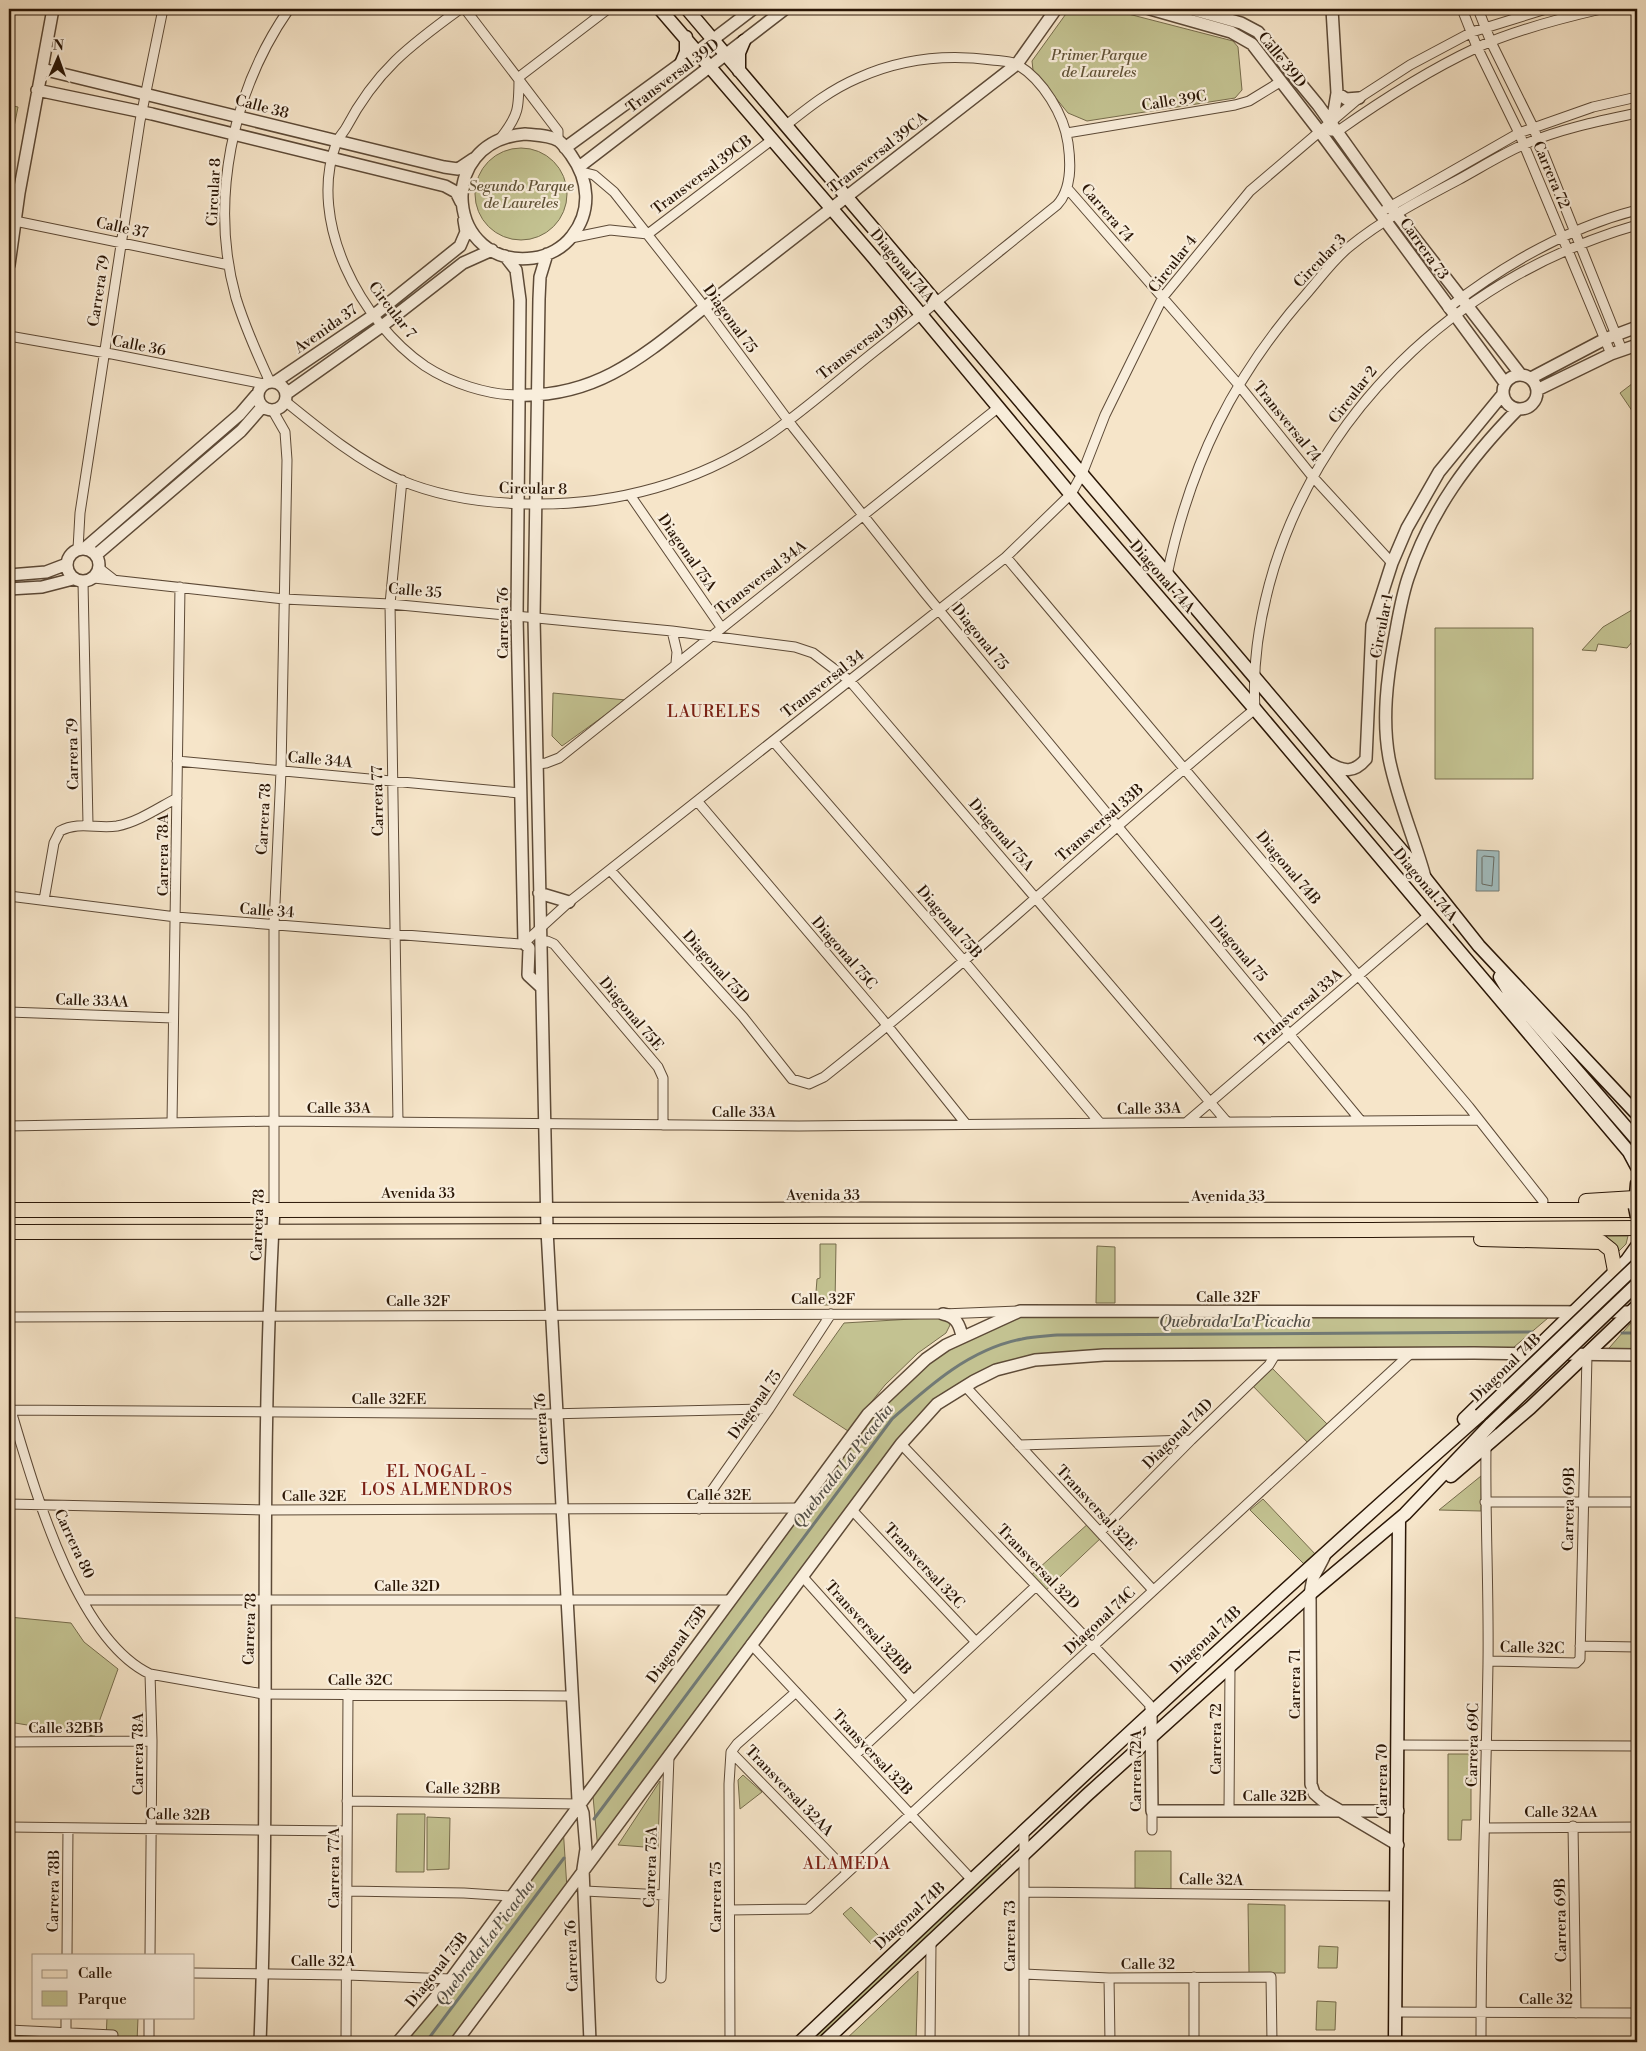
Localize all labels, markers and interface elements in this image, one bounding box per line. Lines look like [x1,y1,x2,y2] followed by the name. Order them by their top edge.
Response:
[1254,28,1310,92] street label: Calle 39D
[32,32,82,82] north arrow
[623,35,723,117] street label: Transversal 39D
[53,37,64,55] text: N
[1050,46,1147,82] park label: Primer Parque de Laureles
[1140,87,1208,115] street label: Calle 39C
[233,91,291,123] street label: Calle 38
[824,108,932,198] street label: Transversal 39CA
[648,131,756,219] street label: Transversal 39CB
[1528,138,1574,212] street label: Carrera 72
[203,157,225,227] street label: Circular 8
[468,177,574,213] park label: Segundo Parque de Laureles
[1076,180,1138,246] street label: Carrera 74
[94,213,150,243] street label: Calle 37
[1395,215,1453,283] street label: Carrera 73
[866,225,939,307] street label: Diagonal 74A
[1290,230,1350,292] street label: Circular 3
[1145,231,1202,297] street label: Circular 4
[84,254,114,328] street label: Carrera 79
[364,278,420,343] street label: Circular 7
[699,281,761,357] street label: Diagonal 75
[290,300,362,358] street label: Avenida 37
[814,301,912,385] street label: Transversal 39B
[110,331,168,361] street label: Calle 36
[1325,362,1381,428] street label: Circular 2
[1249,378,1325,466] street label: Transversal 74
[499,479,567,499] street label: Circular 8
[653,511,721,596] street label: Diagonal 75A
[712,536,811,619] street label: Transversal 34A
[1125,537,1199,618] street label: Diagonal 74A
[387,579,443,603] street label: Calle 35
[494,587,513,659] street label: Carrera 76
[1366,591,1398,660] street label: Circular 1
[947,600,1013,674] street label: Diagonal 75
[778,646,868,722] street label: Transversal 34
[667,702,761,722] district label: LAURELES
[63,718,83,790] street label: Carrera 79
[287,748,354,772] street label: Calle 34A
[368,765,388,837] street label: Carrera 77
[1052,780,1148,866] street label: Transversal 33B
[253,782,275,856] street label: Carrera 78
[964,795,1038,876] street label: Diagonal 75A
[154,813,173,896] street label: Carrera 78A
[1252,827,1324,909] street label: Diagonal 74B
[1389,844,1462,926] street label: Diagonal 74A
[912,882,986,962] street label: Diagonal 75B
[239,900,295,922] street label: Calle 34
[1205,912,1271,986] street label: Diagonal 75
[807,913,881,993] street label: Diagonal 75C
[678,927,754,1007] street label: Diagonal 75D
[1251,964,1347,1051] street label: Transversal 33A
[595,973,667,1055] street label: Diagonal 75E
[55,990,130,1012] street label: Calle 33AA
[307,1099,372,1118] street label: Calle 33A
[1117,1099,1182,1119] street label: Calle 33A
[712,1103,777,1122] street label: Calle 33A
[380,1184,455,1203] street label: Avenida 33
[785,1186,860,1205] street label: Avenida 33
[1190,1187,1265,1206] street label: Avenida 33
[247,1189,269,1261] street label: Carrera 78
[1196,1288,1260,1307] street label: Calle 32F
[791,1290,855,1309] street label: Calle 32F
[386,1292,450,1311] street label: Calle 32F
[1159,1312,1311,1332] water label: Quebrada La Picacha
[1467,1330,1545,1406] street label: Diagonal 74B
[724,1367,786,1443] street label: Diagonal 75
[351,1390,427,1409] street label: Calle 32EE
[531,1393,553,1465] street label: Carrera 76
[1139,1395,1217,1473] street label: Diagonal 74D
[788,1400,898,1532] water label: Quebrada La Picacha
[1052,1461,1140,1555] street label: Transversal 32E
[361,1462,513,1500] district label: EL NOGAL - LOS ALMENDROS
[1559,1467,1579,1551] street label: Carrera 69B
[687,1486,751,1505] street label: Calle 32E
[282,1487,346,1506] street label: Calle 32E
[50,1506,98,1582] street label: Carrera 80
[880,1519,968,1613] street label: Transversal 32C
[993,1520,1083,1614] street label: Transversal 32D
[374,1577,440,1596] street label: Calle 32D
[821,1577,915,1679] street label: Transversal 32BB
[1060,1583,1140,1659] street label: Diagonal 74C
[239,1593,261,1665] street label: Carrera 78
[1166,1602,1246,1678] street label: Diagonal 74B
[643,1603,711,1687] street label: Diagonal 75B
[1500,1638,1564,1658] street label: Calle 32C
[1286,1648,1305,1719] street label: Carrera 71
[328,1671,392,1690] street label: Calle 32C
[1207,1703,1226,1775] street label: Carrera 72
[1463,1703,1483,1787] street label: Carrera 69C
[828,1706,916,1800] street label: Transversal 32B
[129,1712,148,1795] street label: Carrera 78A
[28,1719,104,1738] street label: Calle 32BB
[1127,1729,1146,1812] street label: Carrera 72A
[741,1742,838,1841] street label: Transversal 32AA
[1373,1744,1392,1816] street label: Carrera 70
[425,1779,501,1799] street label: Calle 32BB
[1243,1787,1307,1806] street label: Calle 32B
[1524,1803,1599,1822] street label: Calle 32AA
[145,1805,211,1825] street label: Calle 32B
[640,1825,662,1908] street label: Carrera 75A
[325,1827,344,1909] street label: Carrera 77A
[44,1849,64,1933] street label: Carrera 78B
[802,1854,891,1874] district label: ALAMEDA
[707,1861,726,1933] street label: Carrera 75
[1179,1870,1244,1890] street label: Calle 32A
[431,1876,539,2010] water label: Quebrada La Picacha
[870,1878,950,1954] street label: Diagonal 74B
[1551,1878,1571,1962] street label: Carrera 69B
[1001,1900,1020,1972] street label: Carrera 73
[561,1920,583,1992] street label: Carrera 76
[402,1928,472,2012] street label: Diagonal 75B
[291,1952,356,1971] street label: Calle 32A
[32,1954,195,2018] legend
[1121,1955,1175,1974] street label: Calle 32
[78,1964,112,1983] text: Calle
[78,1990,127,2009] text: Parque
[1519,1990,1573,2009] street label: Calle 32

